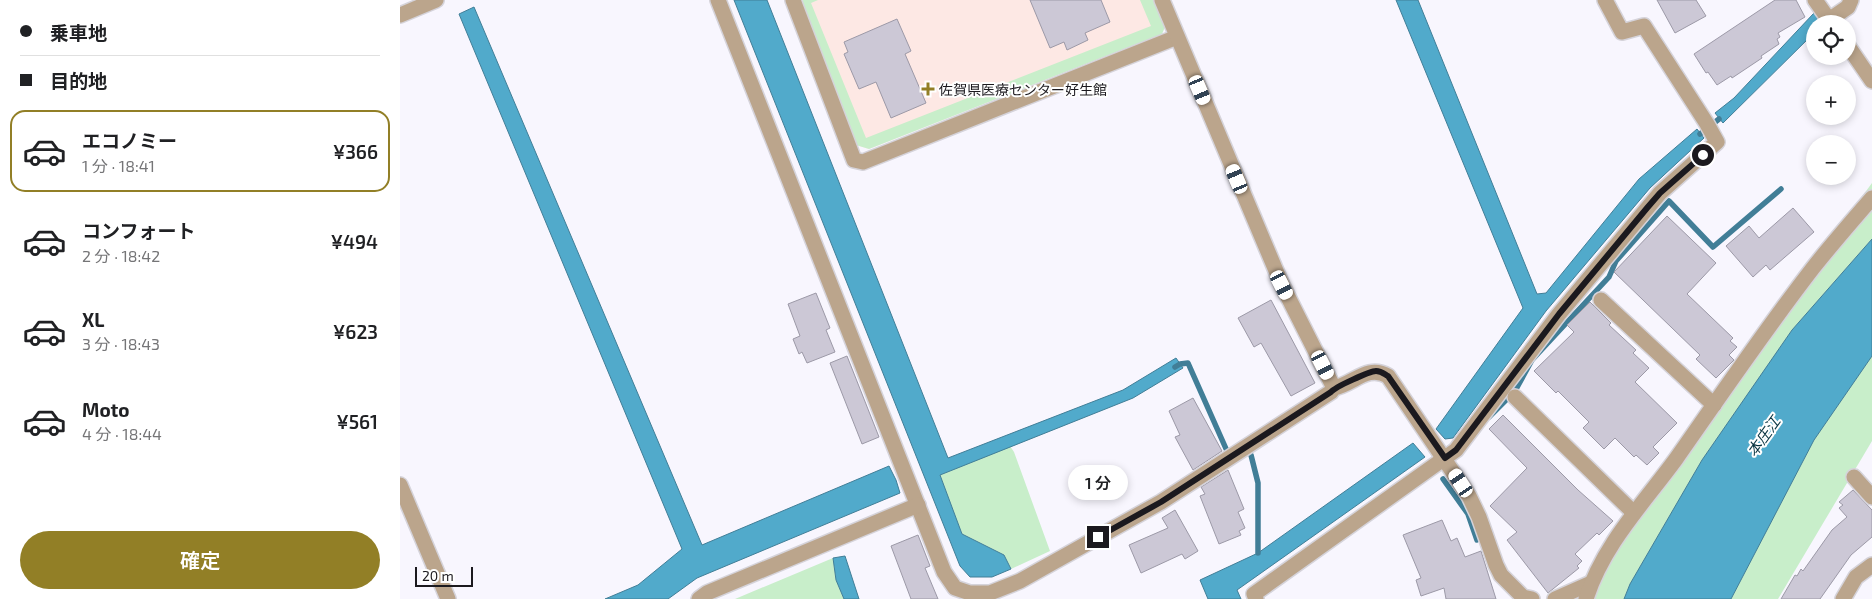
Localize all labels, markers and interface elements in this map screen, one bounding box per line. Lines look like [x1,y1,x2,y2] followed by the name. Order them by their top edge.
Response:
[1806,15,1856,185] map controls
[1806,15,1856,65] button: locate
[50,21,107,44] text: 乗車地
[50,69,107,92] text: 目的地
[1187,73,1212,107] car
[1806,75,1856,125] button: +
[939,81,1107,98] place label: 佐賀県医療センター好生館
[921,82,935,96] marker: 佐賀県医療センター好生館
[22,129,67,174] icon: car
[82,129,177,152] text: エコノミー
[1806,135,1856,185] button: −
[333,140,378,163] text: ¥366
[1692,144,1714,166] route start
[82,156,155,175] text: 1 分 · 18:41
[1224,162,1249,196] car
[22,219,67,264] icon: car
[82,219,195,242] text: コンフォート
[331,230,378,253] text: ¥494
[82,246,160,265] text: 2 分 · 18:42
[1268,268,1295,302] car
[82,308,104,331] text: XL
[22,309,67,354] icon: car
[333,320,378,343] text: ¥623
[82,334,160,353] text: 3 分 · 18:43
[1309,348,1336,382] car
[82,398,130,421] text: Moto
[22,399,67,444] icon: car
[336,410,378,433] text: ¥561
[1742,411,1785,459] water label: 本庄江
[82,424,162,443] text: 4 分 · 18:44
[1068,464,1128,500] callout: 1 分
[1446,466,1475,500] car
[1085,473,1111,492] text: 1 分
[1087,526,1109,548] route end
[20,531,380,589] button: 確定
[415,564,472,587] scale bar
[422,567,454,584] text: 20 m

